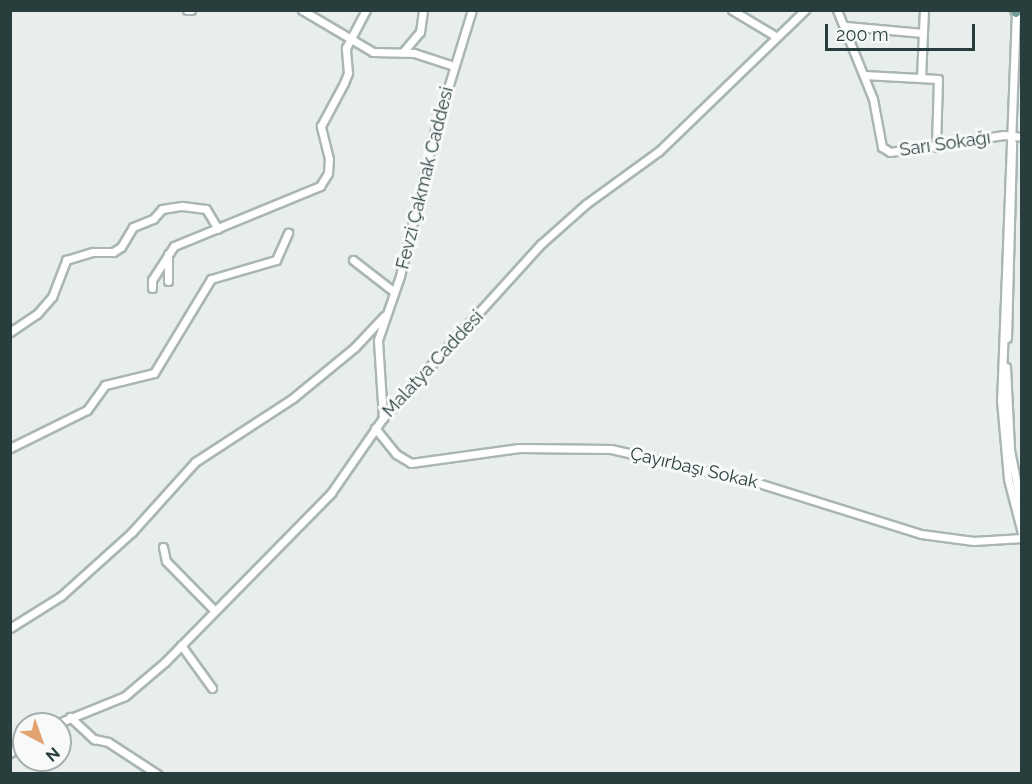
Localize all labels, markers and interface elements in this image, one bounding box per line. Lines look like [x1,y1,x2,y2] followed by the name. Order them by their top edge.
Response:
[828,12,978,50] scale bar
[836,24,889,45] text: 200 m
[392,85,458,271] street label: Fevzi Çakmak Caddesi
[898,127,992,161] street label: Sarı Sokağı
[378,306,488,422] street label: Malatya Caddesi
[628,443,760,493] street label: Çayırbaşı Sokak
[12,712,72,772] north arrow
[42,743,64,766] text: N

